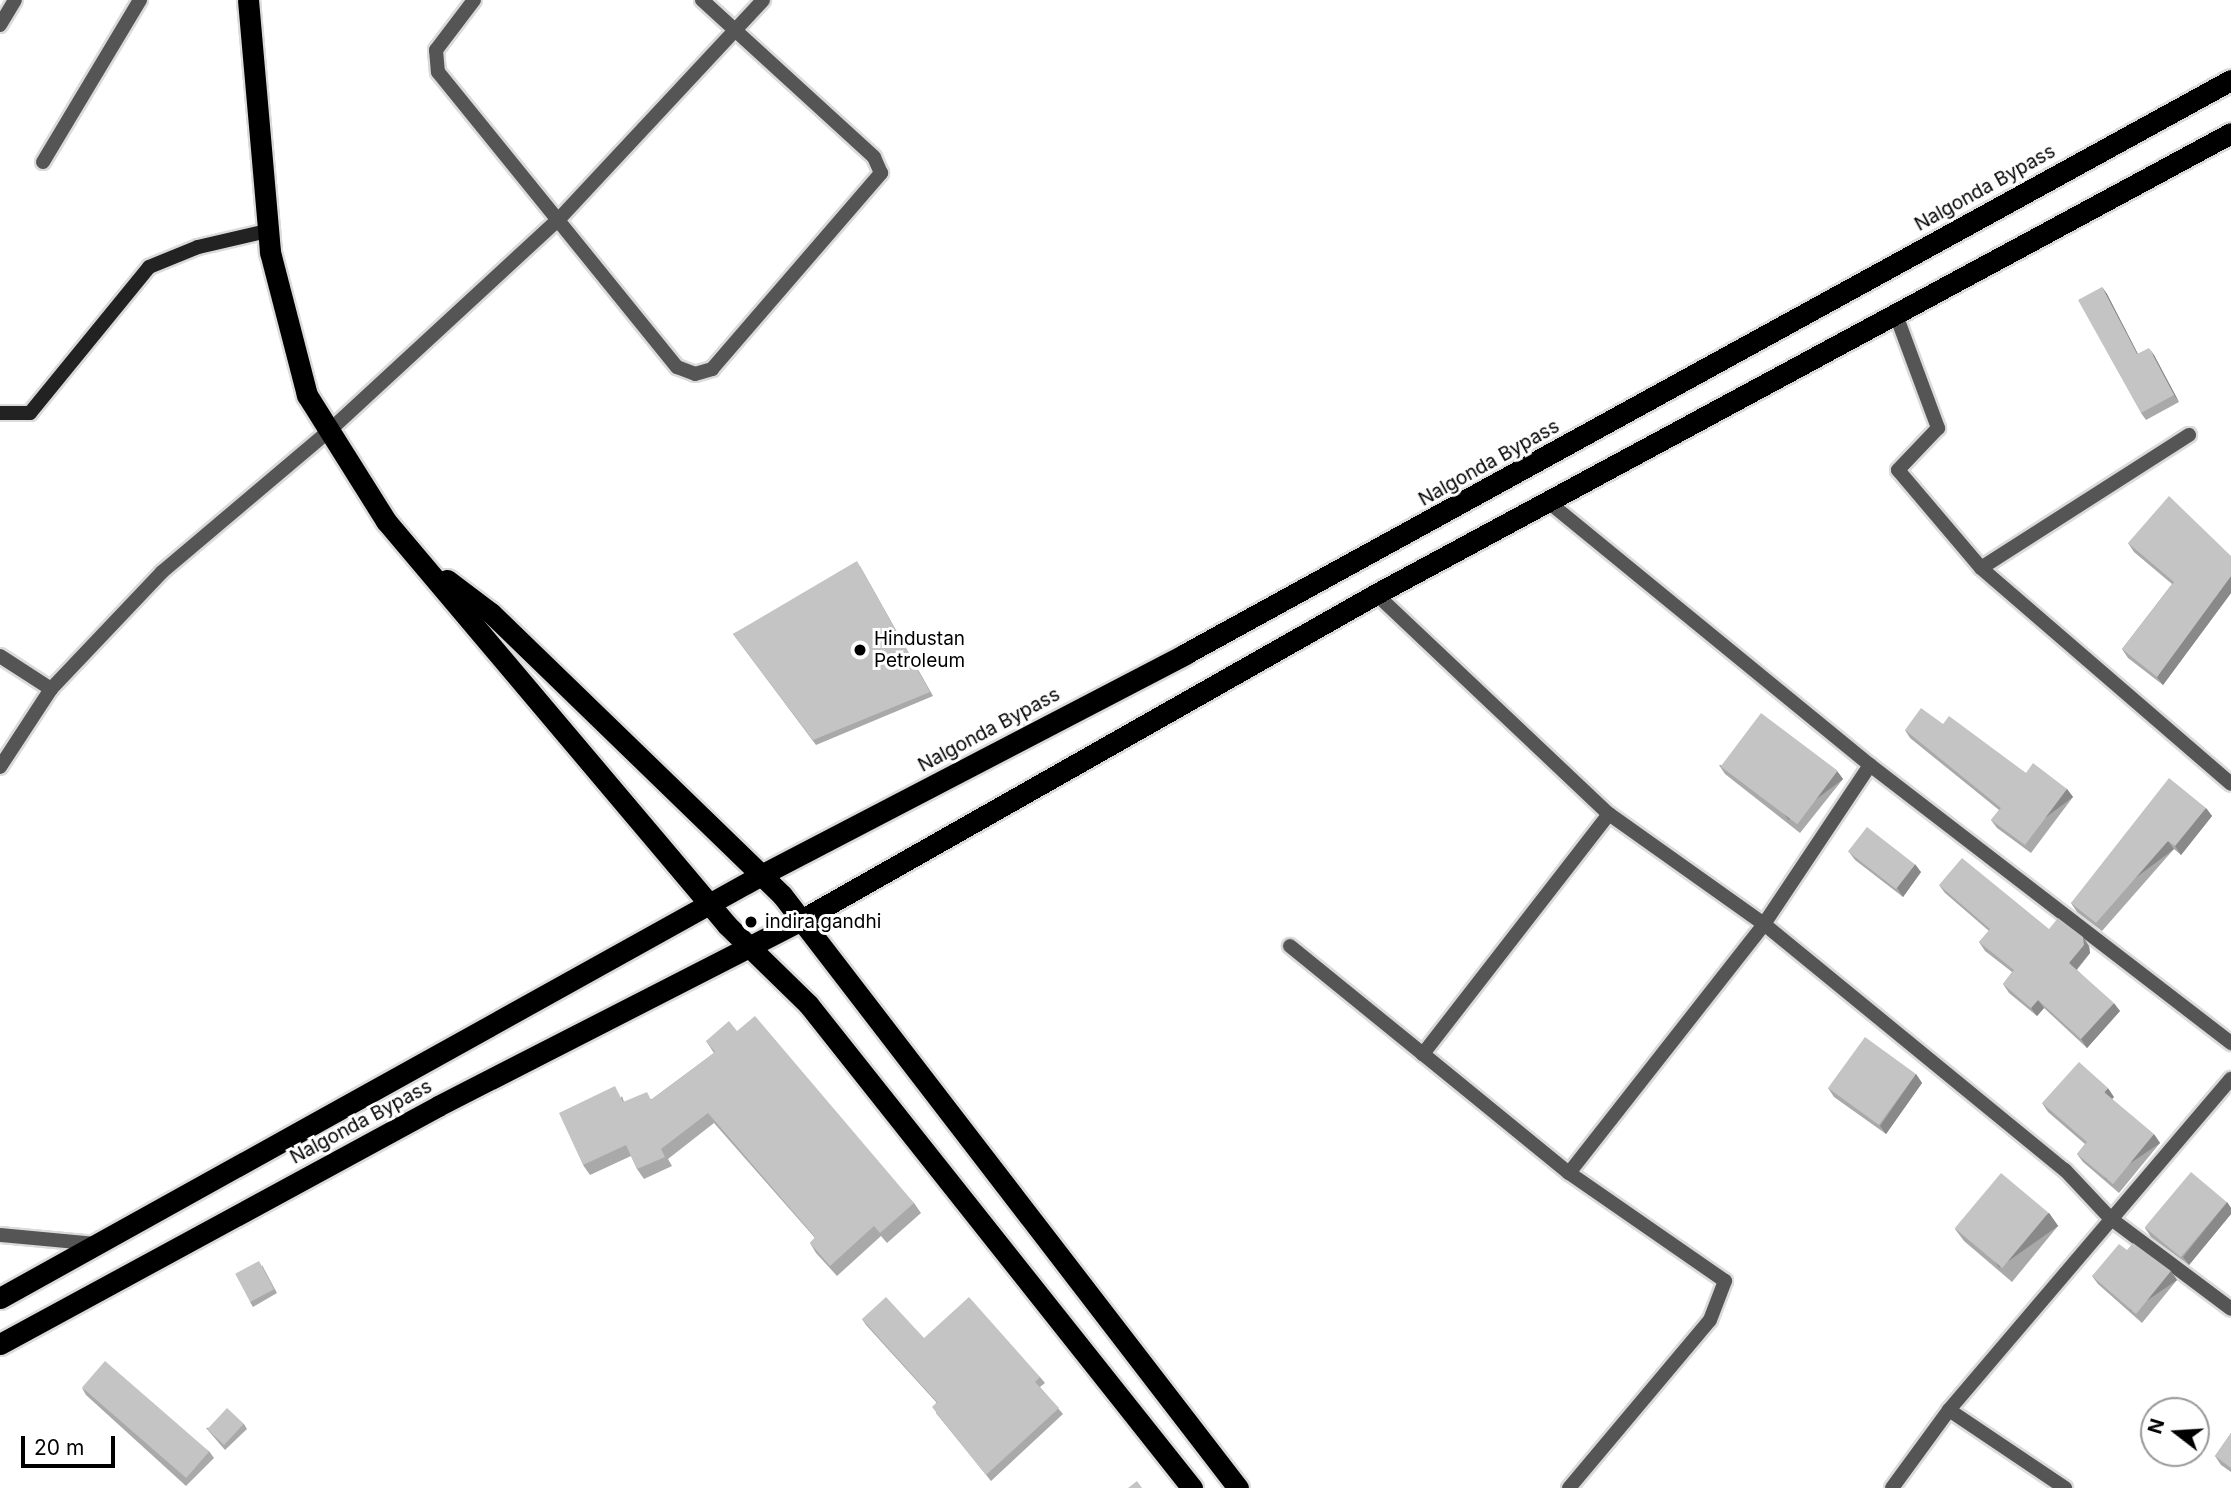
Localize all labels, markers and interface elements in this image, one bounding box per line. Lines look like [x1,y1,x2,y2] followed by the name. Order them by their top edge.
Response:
[1911,140,2059,236] street label: Nalgonda Bypass
[1415,415,1563,511] street label: Nalgonda Bypass
[874,628,965,672] place label: Hindustan Petroleum
[852,642,868,658] marker: Hindustan Petroleum
[914,683,1064,777] street label: Nalgonda Bypass
[765,911,881,933] place label: indira gandhi
[743,914,759,930] marker: indira gandhi
[286,1075,436,1169] street label: Nalgonda Bypass
[2140,1397,2210,1467] north arrow
[2143,1416,2169,1437] text: N
[24,1422,119,1466] scale bar
[34,1435,84,1460] text: 20 m

